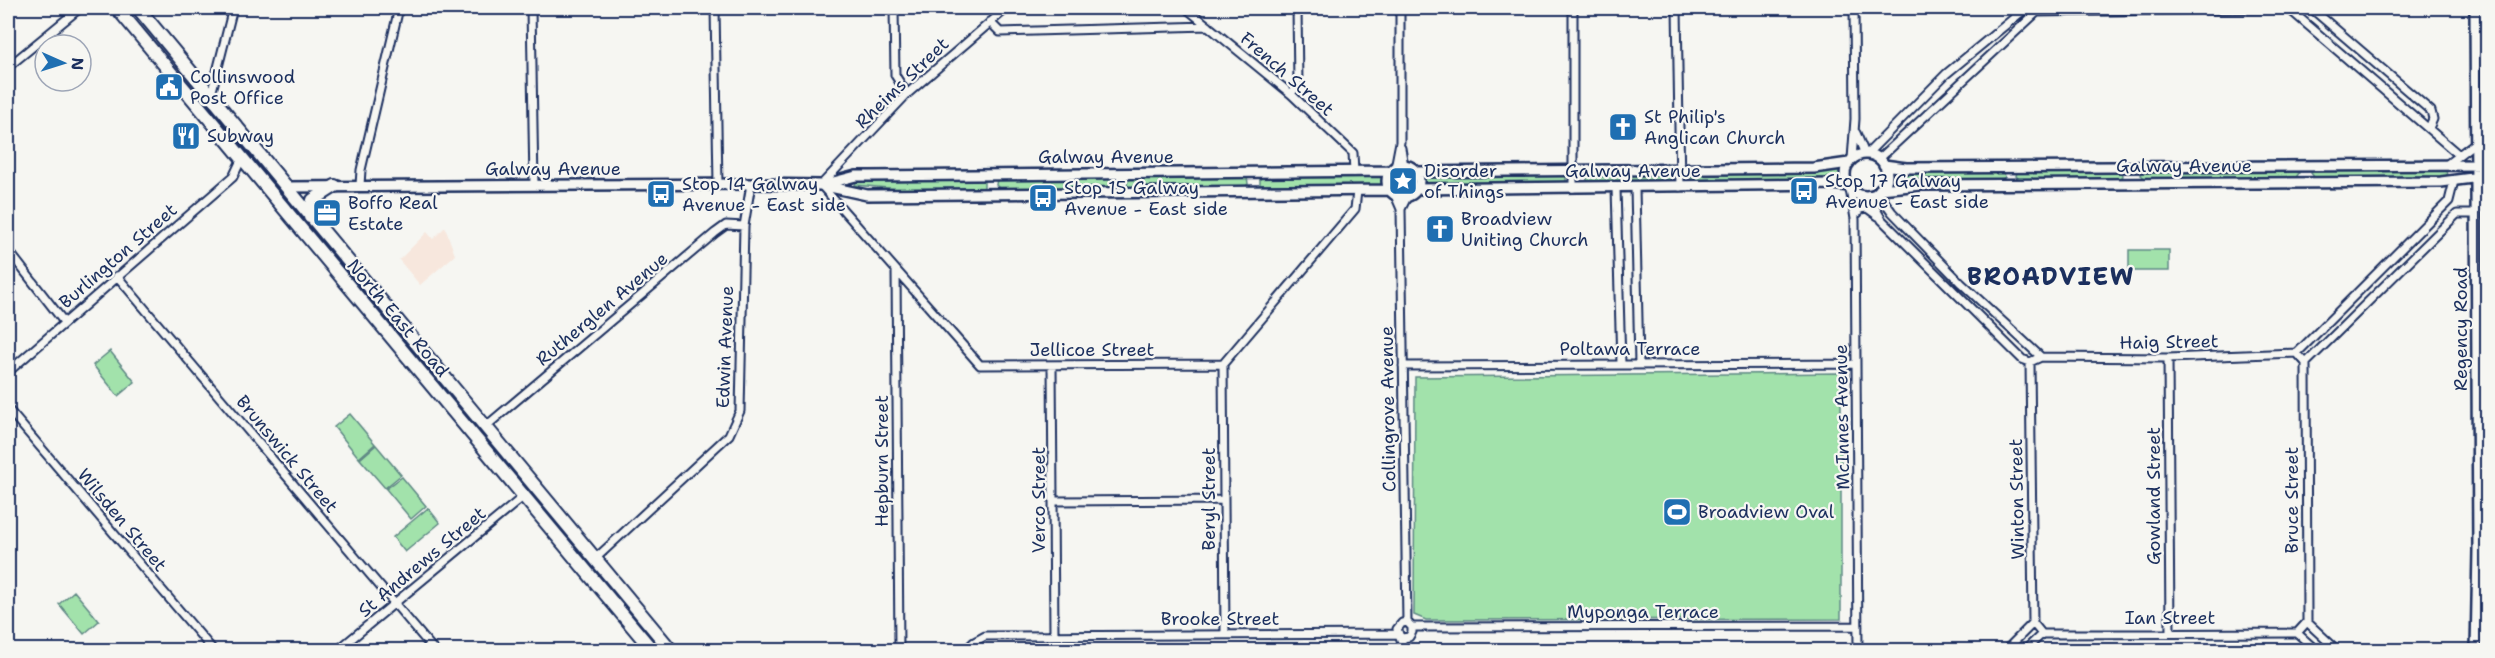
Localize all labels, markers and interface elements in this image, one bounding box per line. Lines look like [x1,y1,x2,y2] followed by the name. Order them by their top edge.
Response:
[1235,27,1339,121] street label: French Street
[850,32,954,134] street label: Rheims Street
[33,33,93,93] north arrow
[67,57,88,71] text: N
[190,65,295,110] place label: Collinswood Post Office
[153,71,185,103] public building icon: Collinswood Post Office
[1644,105,1786,150] place label: St Philip's Anglican Church
[1607,111,1639,143] church icon: St Philip's Anglican Church
[170,120,202,152] restaurant icon: Subway
[207,124,274,148] place label: Subway
[1038,145,1174,169] street label: Galway Avenue
[2116,154,2252,178] street label: Galway Avenue
[485,157,621,181] street label: Galway Avenue
[1424,159,1505,204] place label: Disorder of Things
[1565,159,1701,183] street label: Galway Avenue
[1387,165,1419,197] place icon: Disorder of Things
[1825,169,1989,214] place label: Stop 17 Galway Avenue - East side
[682,172,846,217] place label: Stop 14 Galway Avenue - East side
[1788,175,1820,207] bus stop icon: Stop 17 Galway Avenue - East side
[1064,176,1228,221] place label: Stop 15 Galway Avenue - East side
[645,178,677,210] bus stop icon: Stop 14 Galway Avenue - East side
[1027,182,1059,214] bus stop icon: Stop 15 Galway Avenue - East side
[348,191,438,236] place label: Boffo Real Estate
[311,197,343,229] office icon: Boffo Real Estate
[54,198,182,314] street label: Burlington Street
[1461,207,1589,252] place label: Broadview Uniting Church
[1424,213,1456,245] church icon: Broadview Uniting Church
[531,247,673,371] street label: Rutherglen Avenue
[342,254,454,382] street label: North East Road
[1967,261,2135,293] district label: BROADVIEW
[2449,267,2473,391] street label: Regency Road
[711,285,739,409] street label: Edwin Avenue
[1375,326,1401,492] street label: Collingrove Avenue
[2119,329,2219,355] street label: Haig Street
[1560,337,1700,361] street label: Poltawa Terrace
[1030,338,1155,362] street label: Jellicoe Street
[1829,344,1855,490] street label: McInnes Avenue
[231,390,343,518] street label: Brunswick Street
[870,395,894,527] street label: Hepburn Street
[2142,427,2166,565] street label: Gowland Street
[2004,438,2030,560] street label: Winton Street
[2280,446,2304,553] street label: Bruce Street
[1027,447,1051,553] street label: Verco Street
[1197,447,1221,551] street label: Beryl Street
[72,463,172,577] street label: Wilsden Street
[1661,496,1693,528] sports icon: Broadview Oval
[1698,500,1835,524] place label: Broadview Oval
[353,501,491,623] street label: St Andrews Street
[1567,600,1719,624] street label: Myponga Terrace
[2125,606,2215,630] street label: Ian Street
[1161,607,1280,631] street label: Brooke Street

